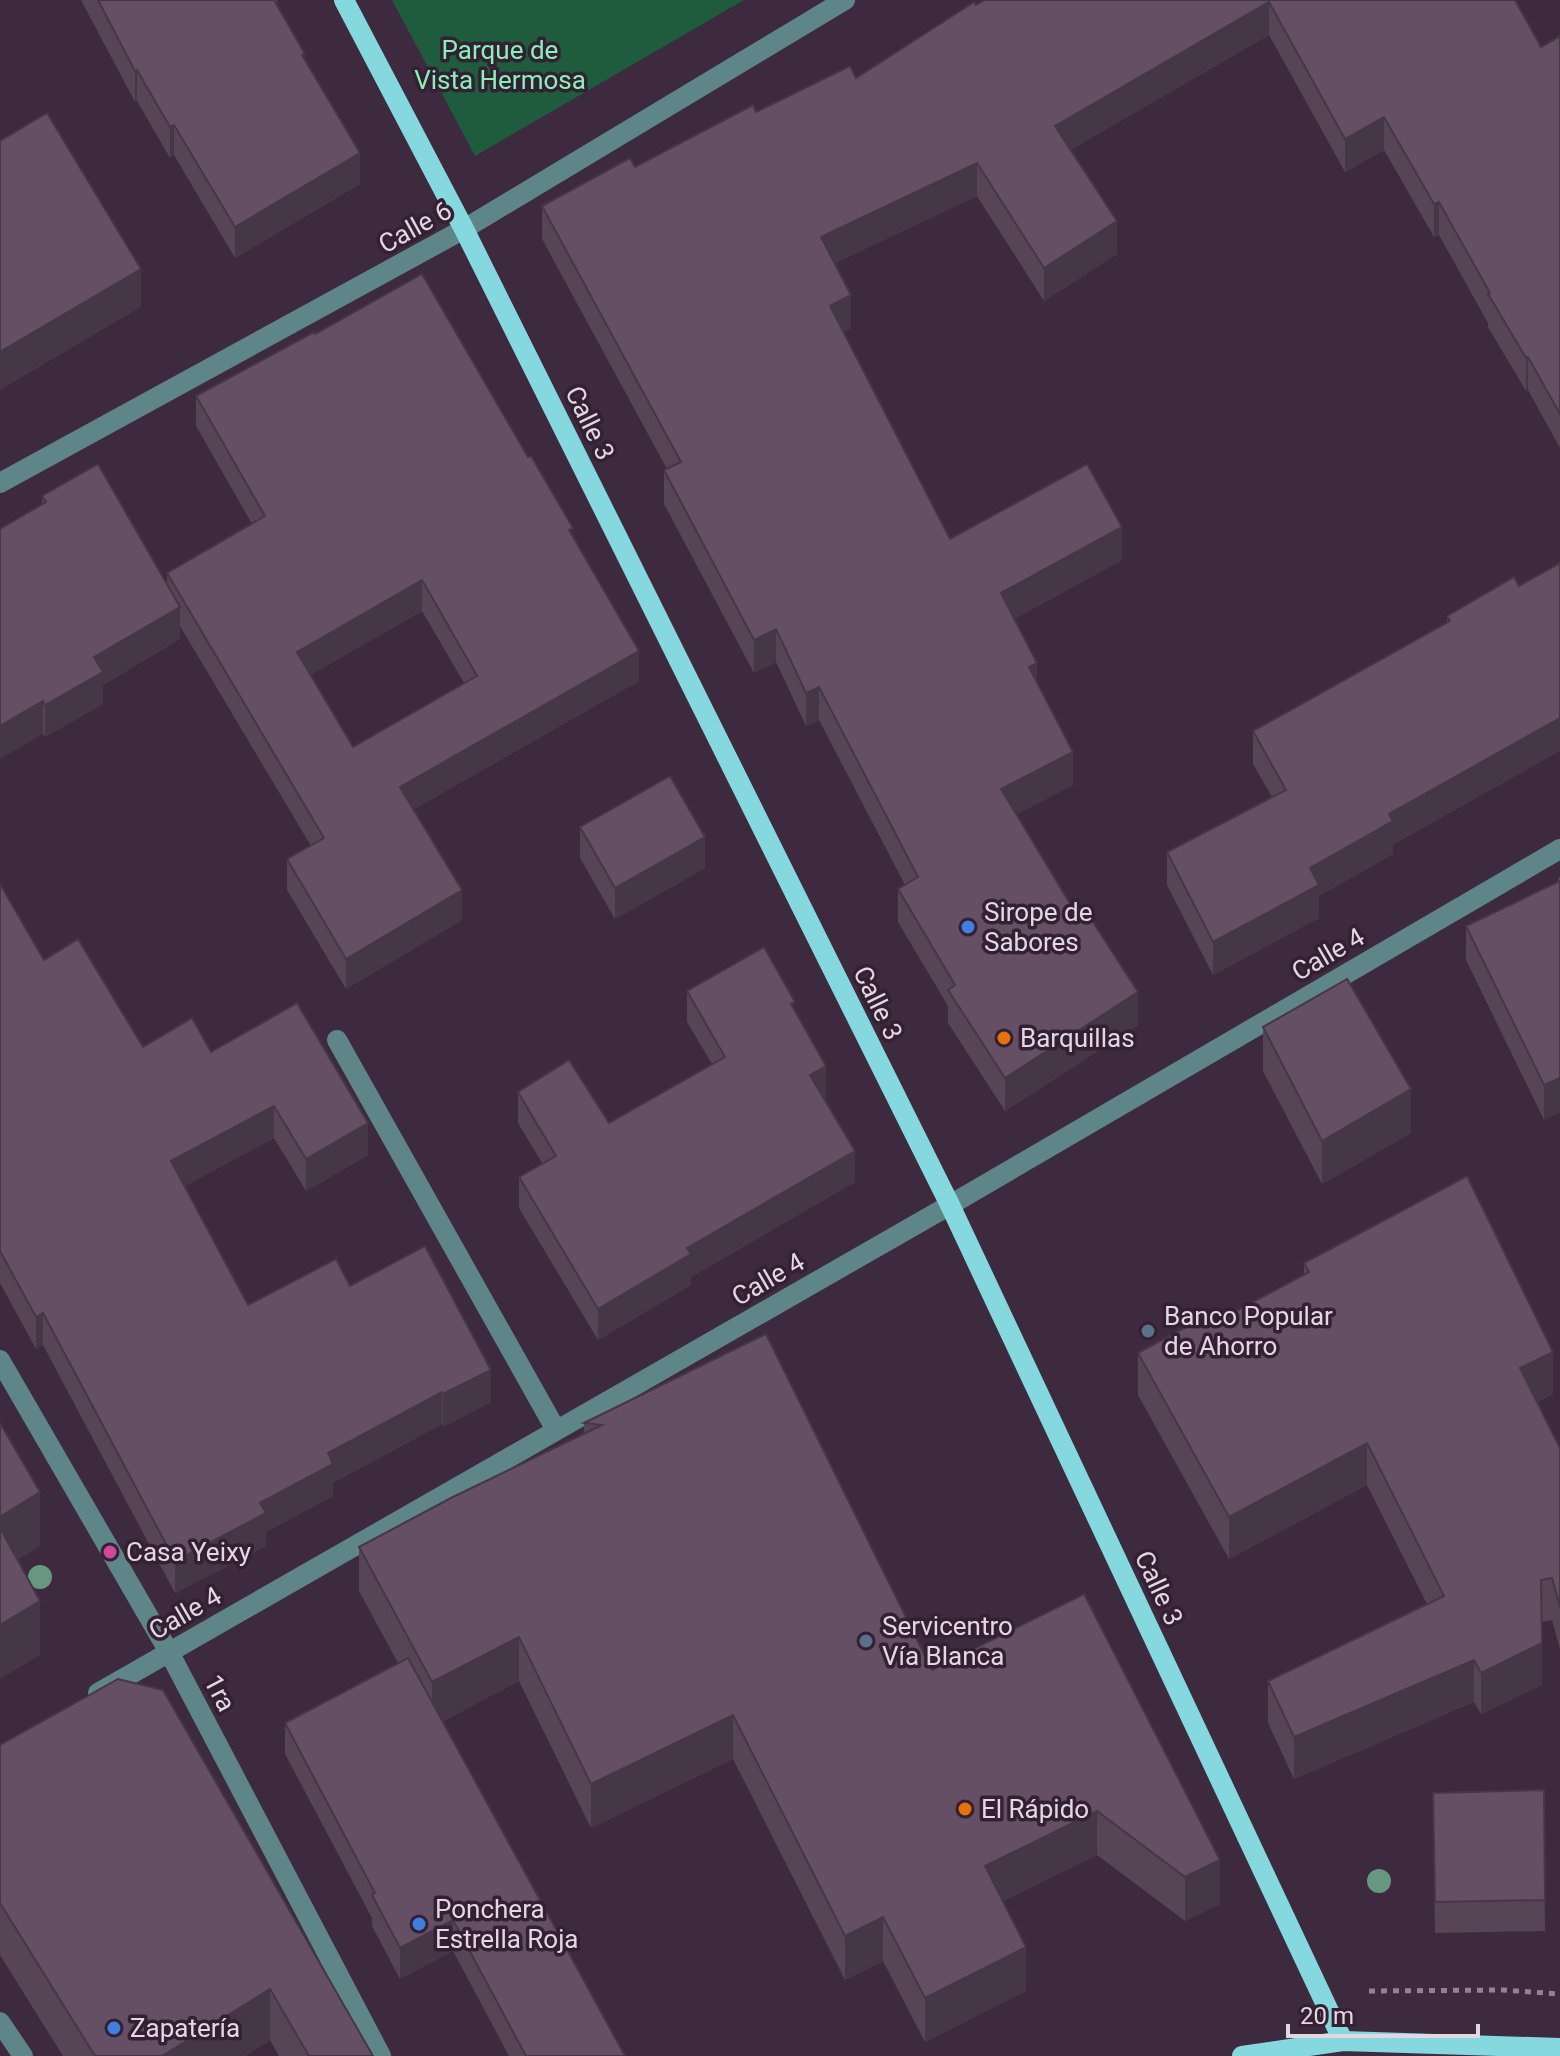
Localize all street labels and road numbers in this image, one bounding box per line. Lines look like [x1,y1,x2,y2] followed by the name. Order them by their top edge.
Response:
[373,195,457,259] street label: Calle 6
[559,381,621,465] street label: Calle 3
[1286,921,1370,987] street label: Calle 4
[847,961,909,1045] street label: Calle 3
[726,1246,810,1312] street label: Calle 4
[1129,1546,1189,1630] street label: Calle 3
[143,1580,227,1646] street label: Calle 4
[198,1670,242,1716] street label: 1ra

